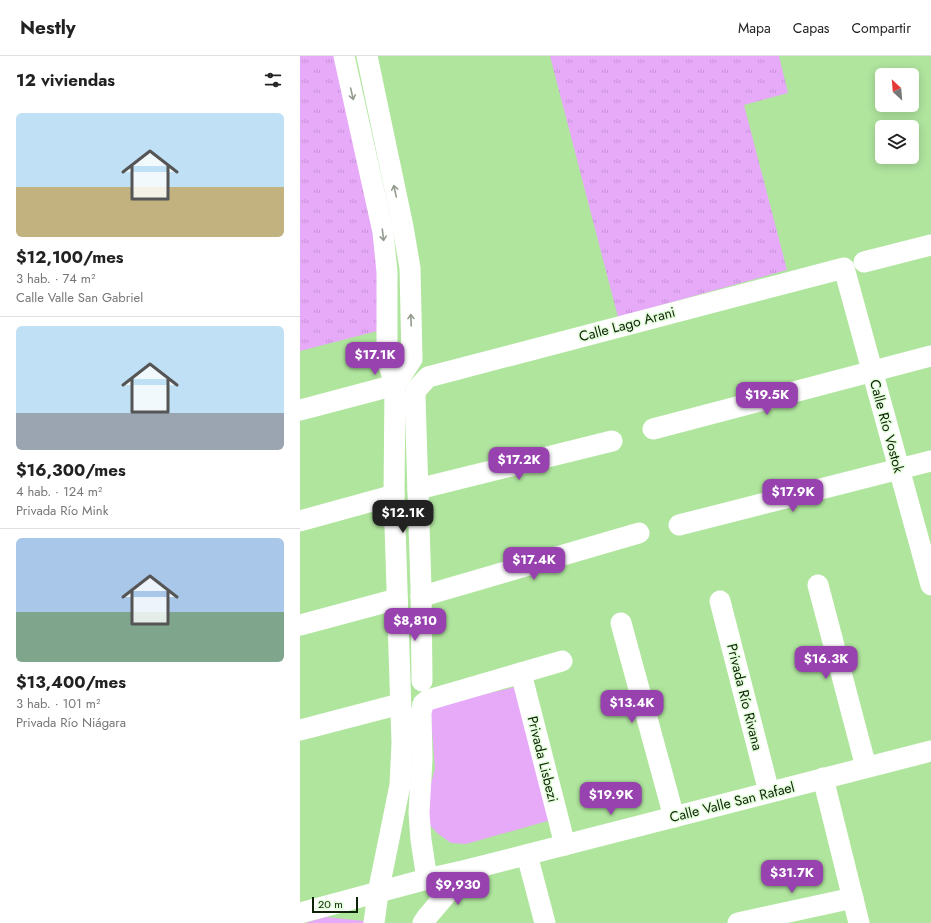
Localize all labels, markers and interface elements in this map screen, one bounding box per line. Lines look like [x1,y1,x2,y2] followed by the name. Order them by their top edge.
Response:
[20,14,76,41] text: Nestly
[738,18,771,38] text: Mapa
[793,18,830,38] text: Capas
[852,18,911,38] text: Compartir
[16,68,115,92] text: 12 viviendas
[875,68,919,112] north arrow
[875,68,919,164] map controls
[262,69,284,91] icon: filters
[349,87,357,100] one-way arrow
[875,120,919,164] button: layers
[114,139,186,211] icon: home
[391,185,399,198] one-way arrow
[379,228,387,241] one-way arrow
[16,245,124,269] text: $12,100/mes
[16,269,95,288] text: 3 hab. · 74 m²
[16,288,143,307] text: Calle Valle San Gabriel
[577,302,677,346] street label: Calle Lago Arani
[408,314,415,327] one-way arrow
[342,342,408,376] pin: $17.1K
[354,345,396,364] text: $17.1K
[114,352,186,424] icon: home
[865,377,909,476] street label: Calle Río Vostok
[734,382,800,416] pin: $19.5K
[745,385,789,404] text: $19.5K
[486,447,552,481] pin: $17.2K
[497,450,541,469] text: $17.2K
[16,458,126,482] text: $16,300/mes
[760,479,826,513] pin: $17.9K
[16,482,102,501] text: 4 hab. · 124 m²
[771,482,815,501] text: $17.9K
[370,500,436,534] pin: $12.1K
[16,501,108,520] text: Privada Río Mink
[381,503,425,522] text: $12.1K
[501,547,567,581] pin: $17.4K
[512,550,556,569] text: $17.4K
[114,564,186,636] icon: home
[382,608,448,642] pin: $8,810
[393,611,437,630] text: $8,810
[722,641,768,753] street label: Privada Río Rivana
[793,646,859,680] pin: $16.3K
[804,649,848,668] text: $16.3K
[16,670,126,694] text: $13,400/mes
[599,690,665,724] pin: $13.4K
[610,693,654,712] text: $13.4K
[16,694,100,713] text: 3 hab. · 101 m²
[16,713,126,732] text: Privada Río Niágara
[523,714,563,804] street label: Privada Lisbezi
[667,777,797,827] street label: Calle Valle San Rafael
[578,782,644,816] pin: $19.9K
[589,785,633,804] text: $19.9K
[759,860,825,894] pin: $31.7K
[770,863,814,882] text: $31.7K
[425,872,491,906] pin: $9,930
[435,875,481,894] text: $9,930
[312,895,358,914] scale bar
[318,896,343,912] text: 20 m

